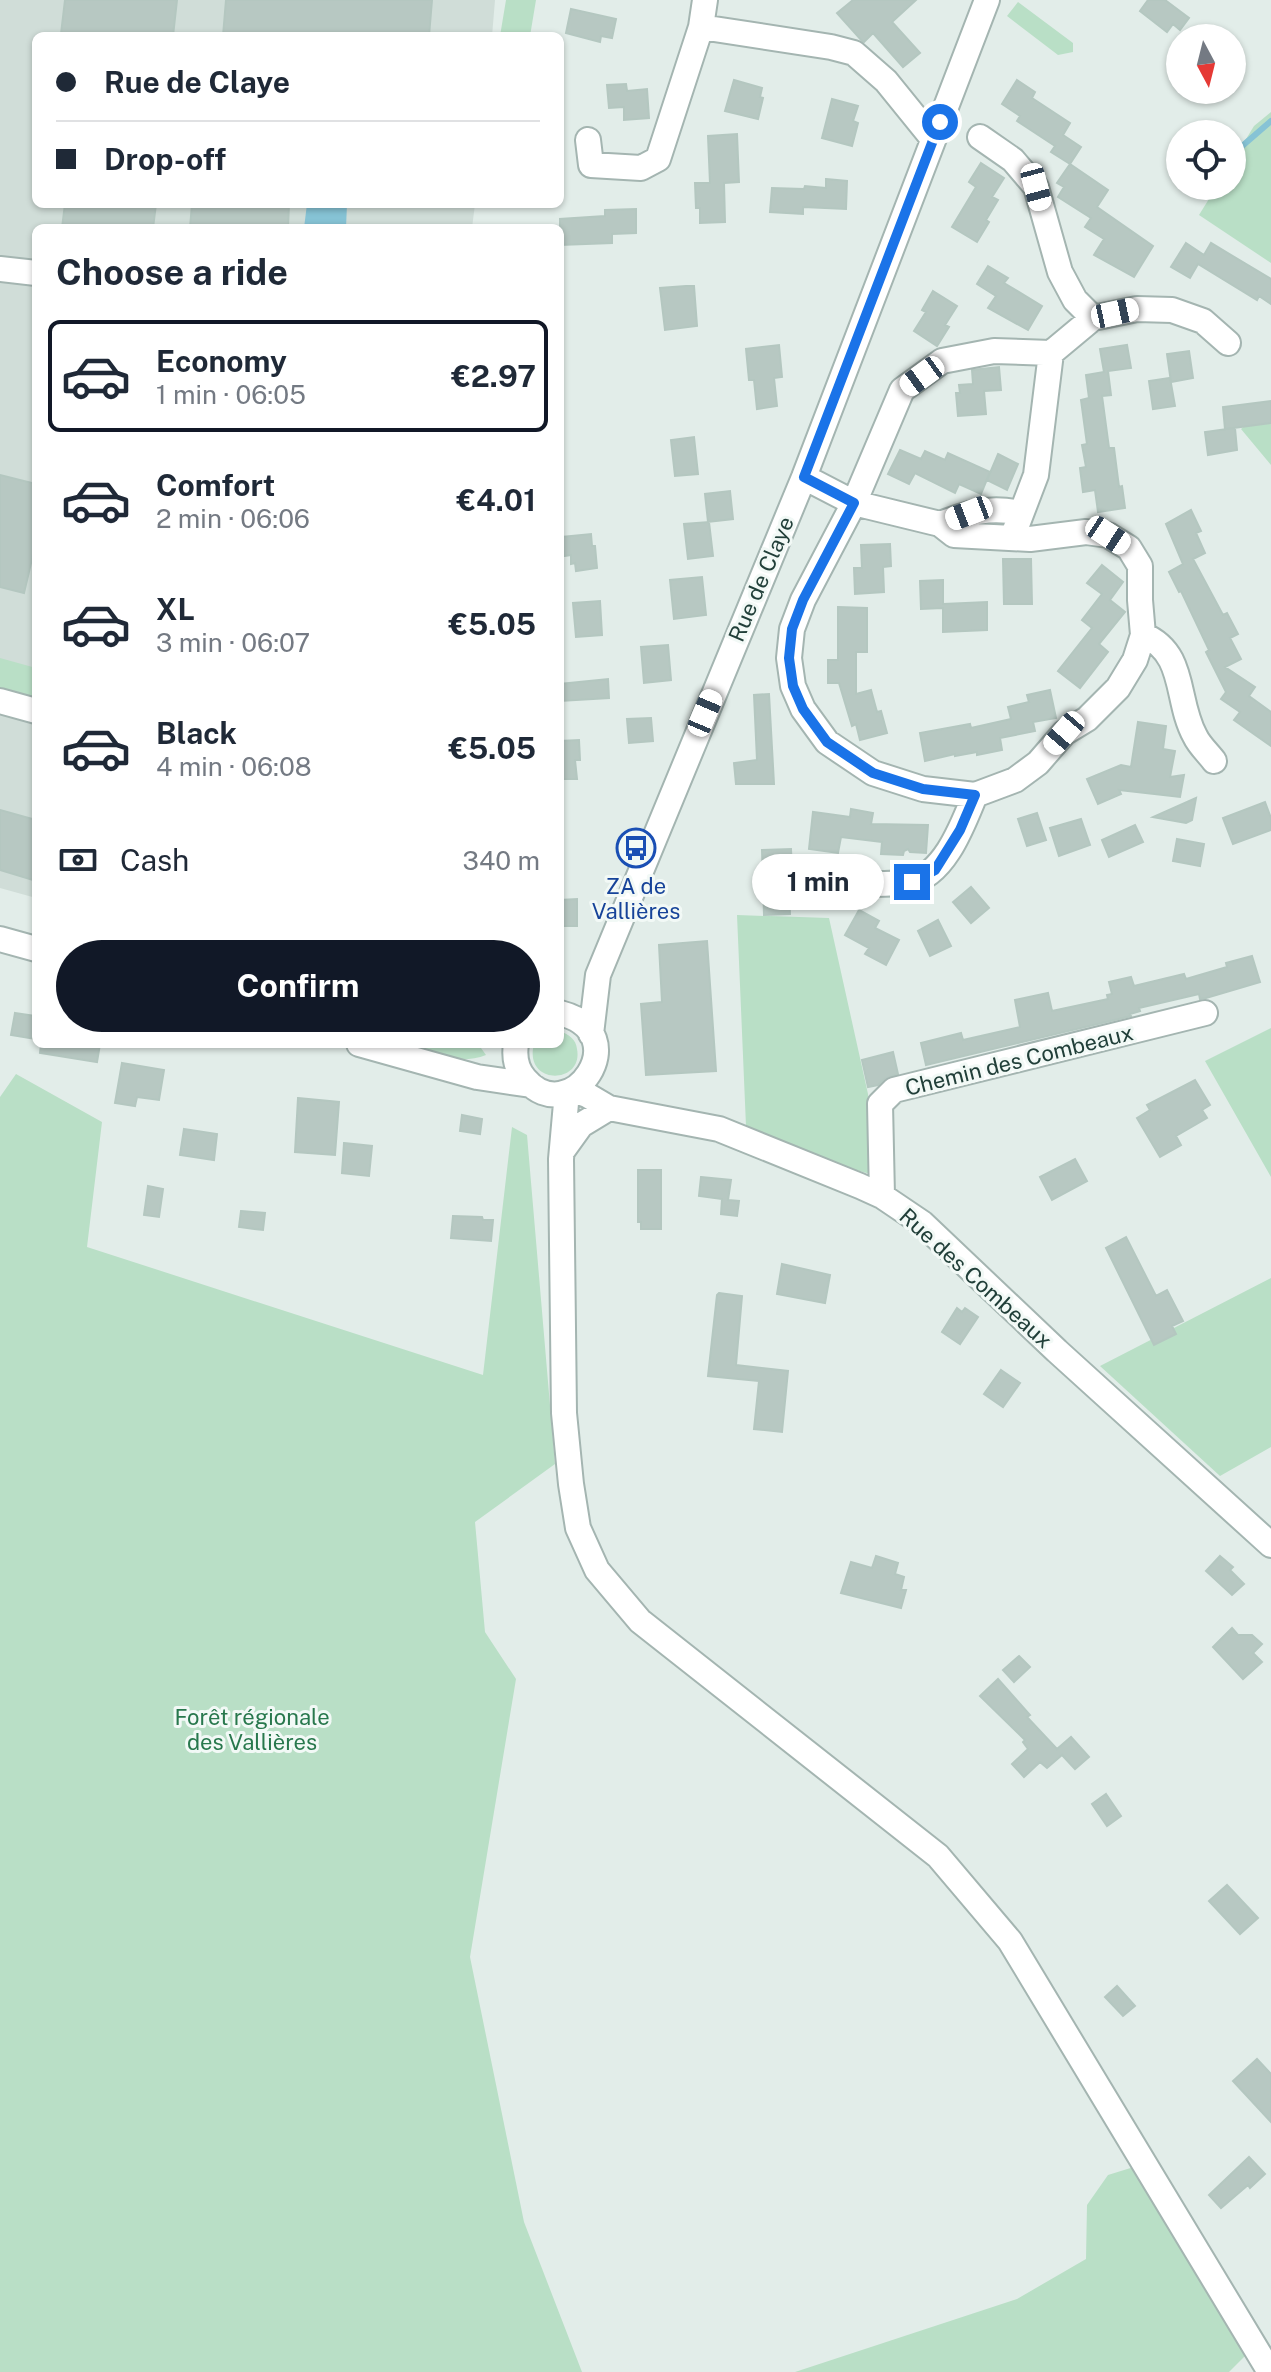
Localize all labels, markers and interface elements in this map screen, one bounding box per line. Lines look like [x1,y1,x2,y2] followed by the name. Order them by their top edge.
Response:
[1166,24,1246,104] north arrow
[1166,24,1246,200] map controls
[104,64,290,100] text: Rue de Claye
[922,104,958,140] route start
[1166,120,1246,200] button: locate
[104,141,226,177] text: Drop-off
[1018,161,1054,213] car
[56,251,288,293] text: Choose a ride
[1089,296,1141,330] car
[60,340,132,412] icon: car
[156,343,287,379] text: Economy
[896,352,948,400] car
[451,358,536,394] text: €2.97
[156,379,306,410] text: 1 min · 06:05
[60,464,132,536] icon: car
[156,467,275,503] text: Comfort
[457,482,536,518] text: €4.01
[942,493,996,533] car
[156,503,310,534] text: 2 min · 06:06
[1081,512,1135,558] car
[723,513,799,645] street label: Rue de Claye
[60,588,132,660] icon: car
[156,591,195,627] text: XL
[449,606,536,642] text: €5.05
[156,627,310,658] text: 3 min · 06:07
[685,686,725,740] car
[1039,707,1089,759] car
[60,712,132,784] icon: car
[156,715,237,751] text: Black
[449,730,536,766] text: €5.05
[156,751,312,782] text: 4 min · 06:08
[615,827,657,869] bus stop icon: ZA de Vallières
[56,838,100,882] icon: cash
[120,842,189,878] text: Cash
[463,845,540,876] text: 340 m
[752,854,884,910] callout: 1 min
[894,864,930,900] route end
[787,866,849,897] text: 1 min
[592,873,680,924] place label: ZA de Vallières
[56,940,540,1032] button: Confirm
[902,1019,1136,1101] street label: Chemin des Combeaux
[894,1203,1058,1353] street label: Rue des Combeaux
[174,1704,330,1755] park label: Forêt régionale des Vallières

